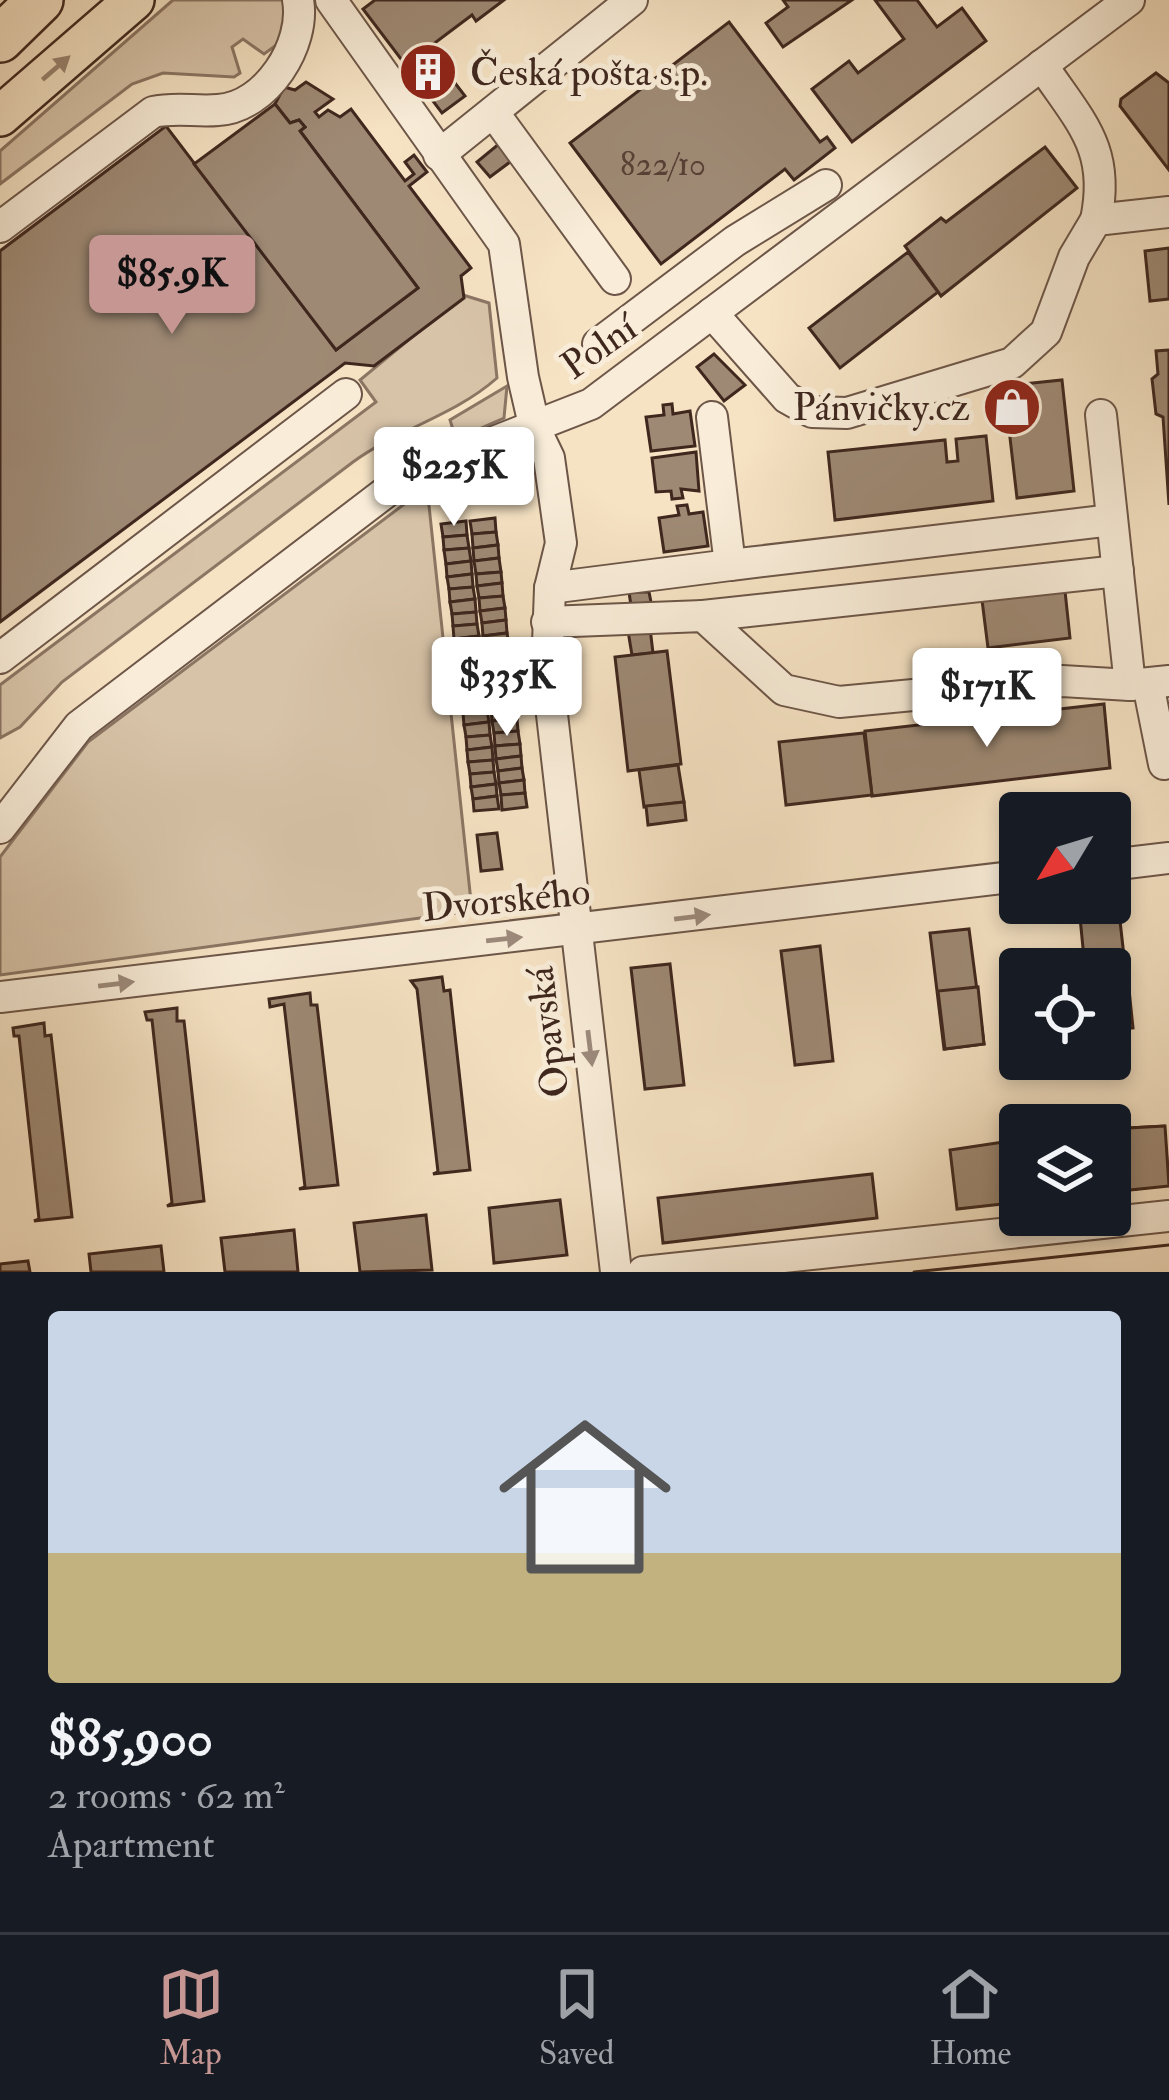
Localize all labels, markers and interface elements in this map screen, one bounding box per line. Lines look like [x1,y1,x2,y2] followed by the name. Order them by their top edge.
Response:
[397,41,459,103] building icon: Česká pošta s.p.
[470,48,708,97] place label: Česká pošta s.p.
[41,55,71,82] one-way arrow
[620,144,706,185] house number: 822/10
[74,235,270,337] pin: $85.9K
[116,249,228,298] text: $85.9K
[552,302,648,390] street label: Polní
[981,376,1043,438] shop icon: Pánvičky.cz
[793,383,970,432] place label: Pánvičky.cz
[370,427,538,529] pin: $225K
[401,441,507,490] text: $225K
[423,637,591,739] pin: $335K
[903,648,1071,750] pin: $171K
[459,651,555,700] text: $335K
[939,662,1035,711] text: $171K
[999,792,1131,924] north arrow
[999,792,1131,1236] map controls
[420,867,592,933] street label: Dvorského
[674,908,711,927] one-way arrow
[486,930,523,949] one-way arrow
[999,948,1131,1080] button: locate
[516,963,580,1100] street label: Opavská
[98,974,135,993] one-way arrow
[580,1029,599,1067] one-way arrow
[999,1104,1131,1236] button: layers
[477,1389,693,1605] icon: home
[48,1707,213,1771] text: $85,900
[48,1771,285,1820] text: 2 rooms · 62 m²
[48,1820,215,1869] text: Apartment
[158,1961,224,2074] tab: Map
[539,1961,614,2074] tab: Saved
[930,1961,1011,2074] tab: Home

